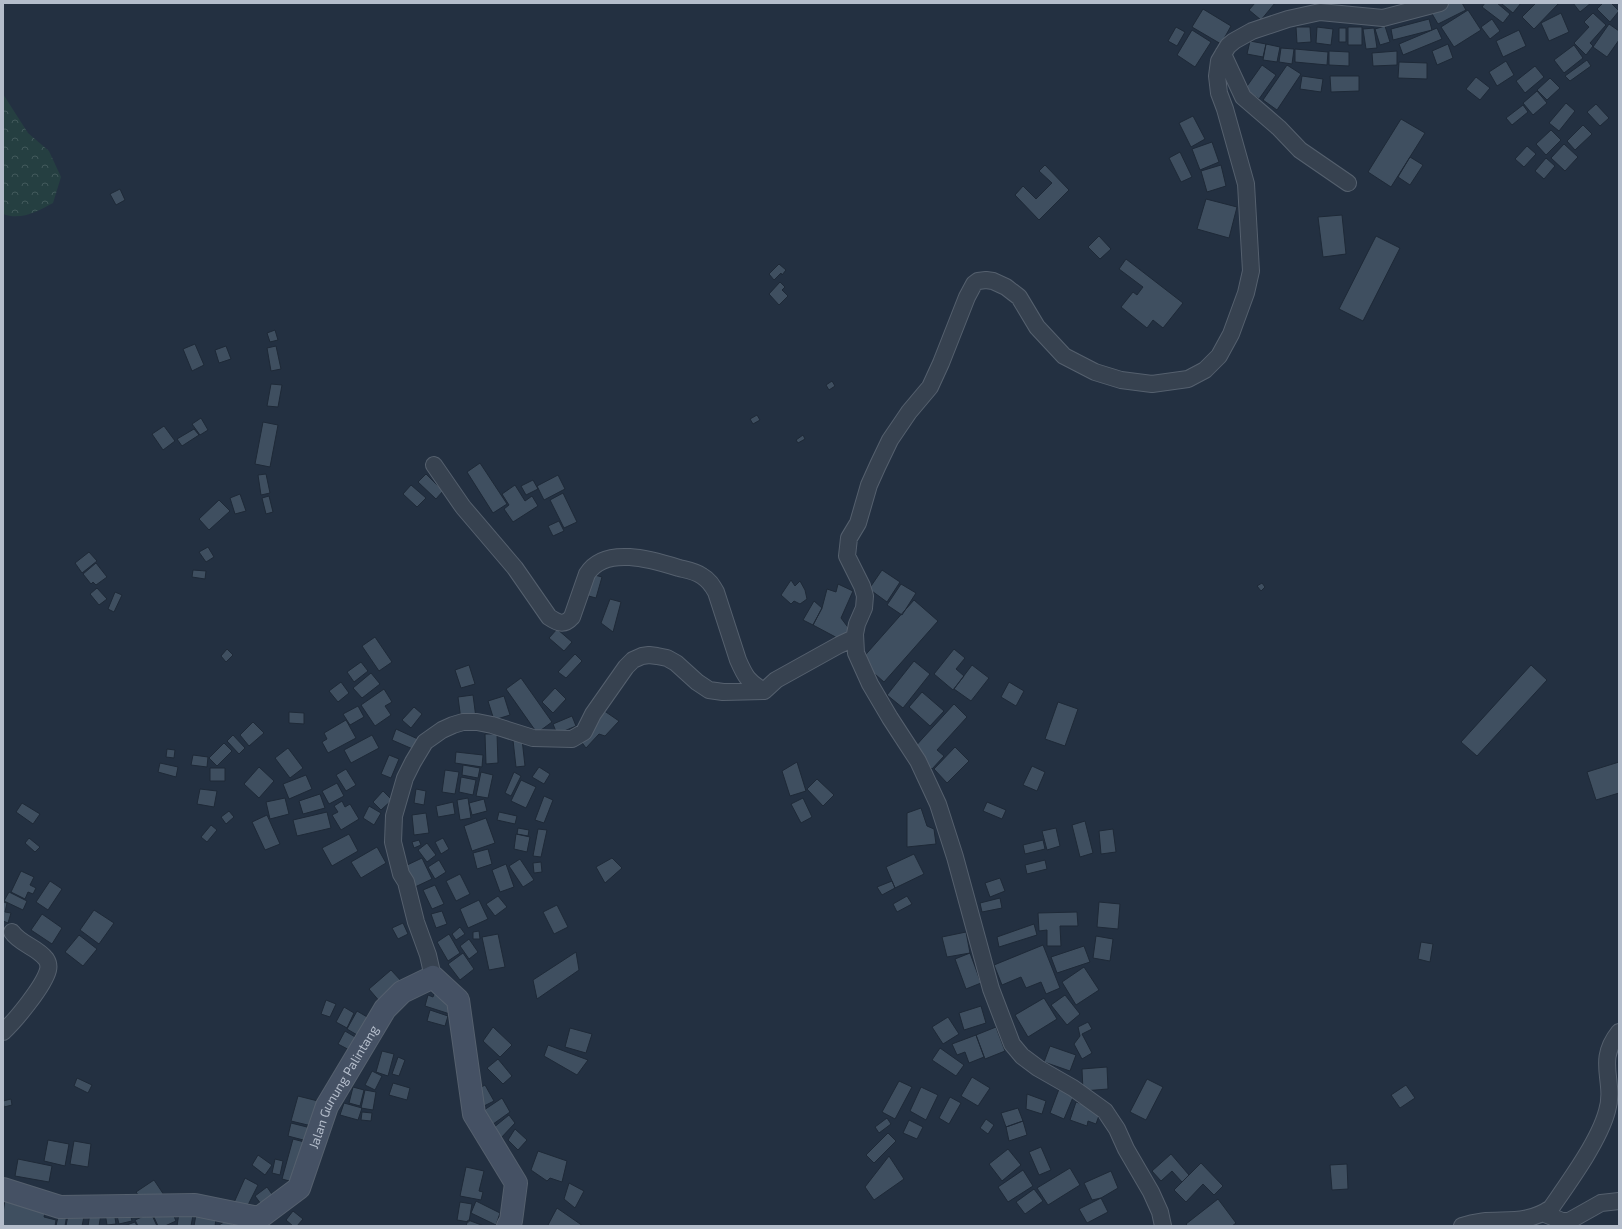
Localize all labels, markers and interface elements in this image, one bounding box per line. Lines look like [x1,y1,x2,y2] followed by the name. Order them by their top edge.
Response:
[305,1022,382,1151] street label: Jalan Gunung Palintang

